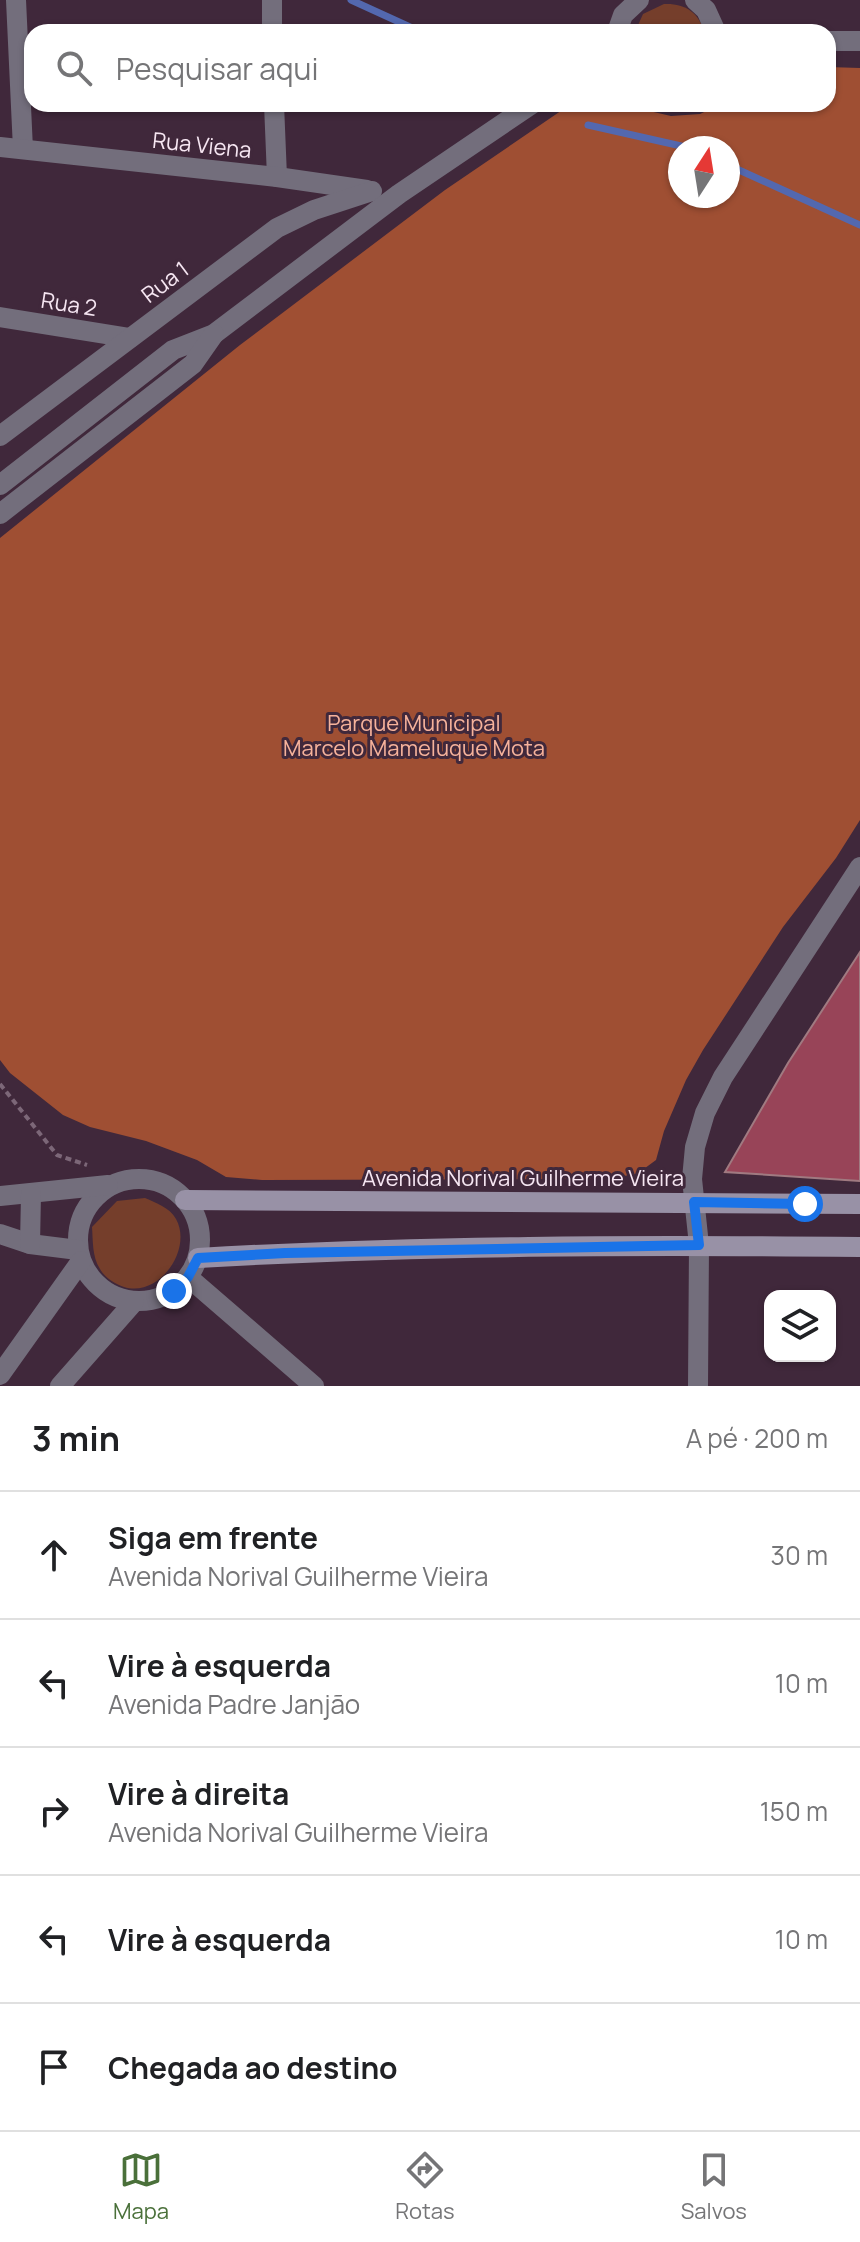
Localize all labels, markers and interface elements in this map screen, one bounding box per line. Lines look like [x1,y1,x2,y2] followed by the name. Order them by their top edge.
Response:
[24,24,836,112] search box
[52,46,96,90] icon: search
[116,48,318,89] text: Pesquisar aqui
[151,125,253,165] street label: Rua Viena
[668,136,740,208] north arrow
[135,254,195,310] street label: Rua 1
[39,285,99,323] street label: Rua 2
[283,708,545,763] park label: Parque Municipal Marcelo Mameluque Mota
[362,1163,684,1193] street label: Avenida Norival Guilherme Vieira
[787,1186,823,1222] route start
[156,1273,192,1309] route end
[764,1290,836,1362] map controls
[764,1290,836,1362] button: layers
[32,1415,120,1461] text: 3 min
[686,1420,828,1456] text: A pé · 200 m
[108,1517,318,1558] text: Siga em frente
[32,1533,76,1577] icon: ahead
[771,1537,828,1573] text: 30 m
[108,1558,488,1594] text: Avenida Norival Guilherme Vieira
[108,1645,331,1686] text: Vire à esquerda
[32,1661,76,1705] icon: left
[775,1665,828,1701] text: 10 m
[108,1686,360,1722] text: Avenida Padre Janjão
[108,1773,289,1814] text: Vire à direita
[32,1789,76,1833] icon: right
[760,1793,828,1829] text: 150 m
[108,1814,488,1850] text: Avenida Norival Guilherme Vieira
[32,1917,76,1961] icon: left
[108,1919,331,1960] text: Vire à esquerda
[775,1921,828,1957] text: 10 m
[32,2045,76,2089] icon: arrive
[108,2047,398,2088] text: Chegada ao destino
[113,2148,169,2226] tab: Mapa
[395,2148,455,2226] tab: Rotas
[681,2148,747,2226] tab: Salvos

